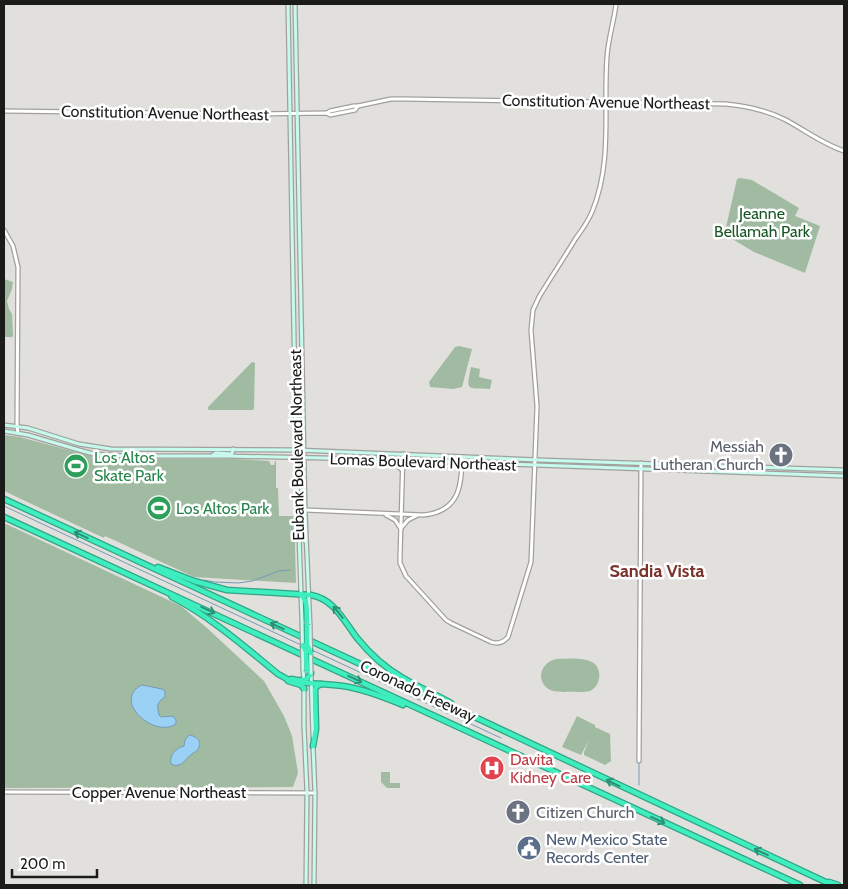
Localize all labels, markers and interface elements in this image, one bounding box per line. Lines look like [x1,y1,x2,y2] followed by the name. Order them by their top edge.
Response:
[502,91,711,113] street label: Constitution Avenue Northeast
[61,102,270,124] street label: Constitution Avenue Northeast
[714,204,811,241] park label: Jeanne Bellamah Park
[286,349,308,541] street label: Eubank Boulevard Northeast
[653,437,764,474] place label: Messiah Lutheran Church
[768,442,794,468] church icon: Messiah Lutheran Church
[94,448,165,485] place label: Los Altos Skate Park
[329,449,517,475] street label: Lomas Boulevard Northeast
[63,453,89,479] sports icon: Los Altos Skate Park
[146,495,172,521] sports icon: Los Altos Park
[176,499,270,518] place label: Los Altos Park
[74,530,89,539] one-way arrow
[609,560,705,582] district label: Sandia Vista
[200,606,215,615] one-way arrow
[332,606,343,619] one-way arrow
[270,620,285,630] one-way arrow
[357,656,479,726] street label: Coronado Freeway
[347,675,362,684] one-way arrow
[510,750,591,787] place label: Davita Kidney Care
[479,755,505,781] hospital icon: Davita Kidney Care
[606,778,621,788] one-way arrow
[72,783,247,802] street label: Copper Avenue Northeast
[505,799,531,825] church icon: Citizen Church
[536,803,634,822] place label: Citizen Church
[651,815,666,825] one-way arrow
[546,830,667,867] place label: New Mexico State Records Center
[516,835,542,861] public building icon: New Mexico State Records Center
[12,846,98,878] scale bar
[754,847,769,856] one-way arrow
[20,855,65,873] text: 200 m

